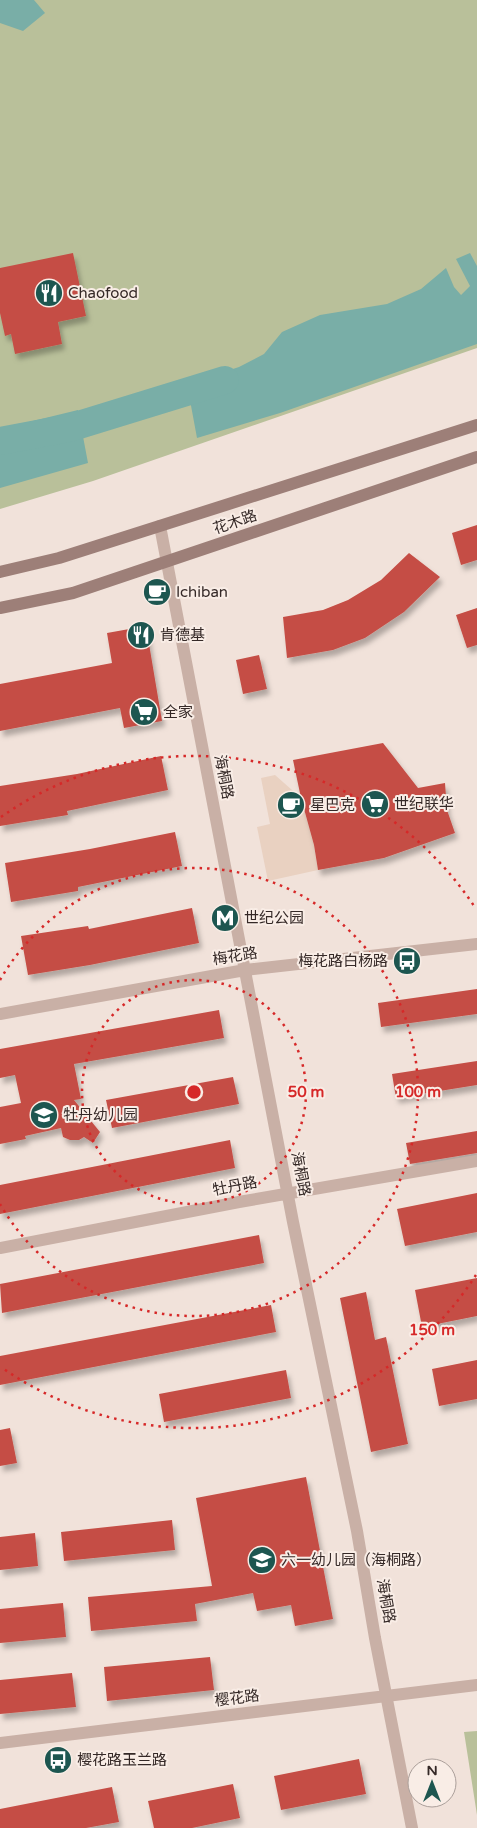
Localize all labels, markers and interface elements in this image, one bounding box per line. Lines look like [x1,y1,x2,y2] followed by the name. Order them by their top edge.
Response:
[34,278,64,308] restaurant icon: Chaofood
[68,284,138,302] place label: Chaofood
[211,506,259,538] street label: 花木路
[142,577,172,607] cafe icon: Ichiban
[176,583,228,601] place label: Ichiban
[126,620,156,650] restaurant icon: 肯德基
[160,626,205,644] place label: 肯德基
[129,697,159,727] supermarket icon: 全家
[163,703,193,721] place label: 全家
[211,753,237,801] street label: 海桐路
[360,789,390,819] supermarket icon: 世纪联华
[276,790,306,820] cafe icon: 星巴克
[394,795,454,813] place label: 世纪联华
[310,796,355,814] place label: 星巴克
[210,903,240,933] metro station icon: 世纪公园
[244,909,304,927] place label: 世纪公园
[211,944,259,968] street label: 梅花路
[392,946,422,976] bus stop icon: 梅花路白杨路
[298,952,388,970] place label: 梅花路白杨路
[185,1083,203,1101] centre of rings
[288,1083,324,1101] text: 50 m
[395,1083,441,1101] text: 100 m
[29,1100,59,1130] school or university icon: 牡丹幼儿园
[63,1106,138,1124] place label: 牡丹幼儿园
[288,1150,314,1198] street label: 海桐路
[211,1173,259,1199] street label: 牡丹路
[409,1321,455,1339] text: 150 m
[247,1545,277,1575] school or university icon: 六一幼儿园（海桐路）
[281,1551,431,1569] place label: 六一幼儿园（海桐路）
[373,1577,399,1625] street label: 海桐路
[214,1686,260,1710] street label: 樱花路
[43,1745,73,1775] bus stop icon: 樱花路玉兰路
[77,1751,167,1769] place label: 樱花路玉兰路
[407,1758,457,1808] north arrow
[426,1762,438,1779] text: N

